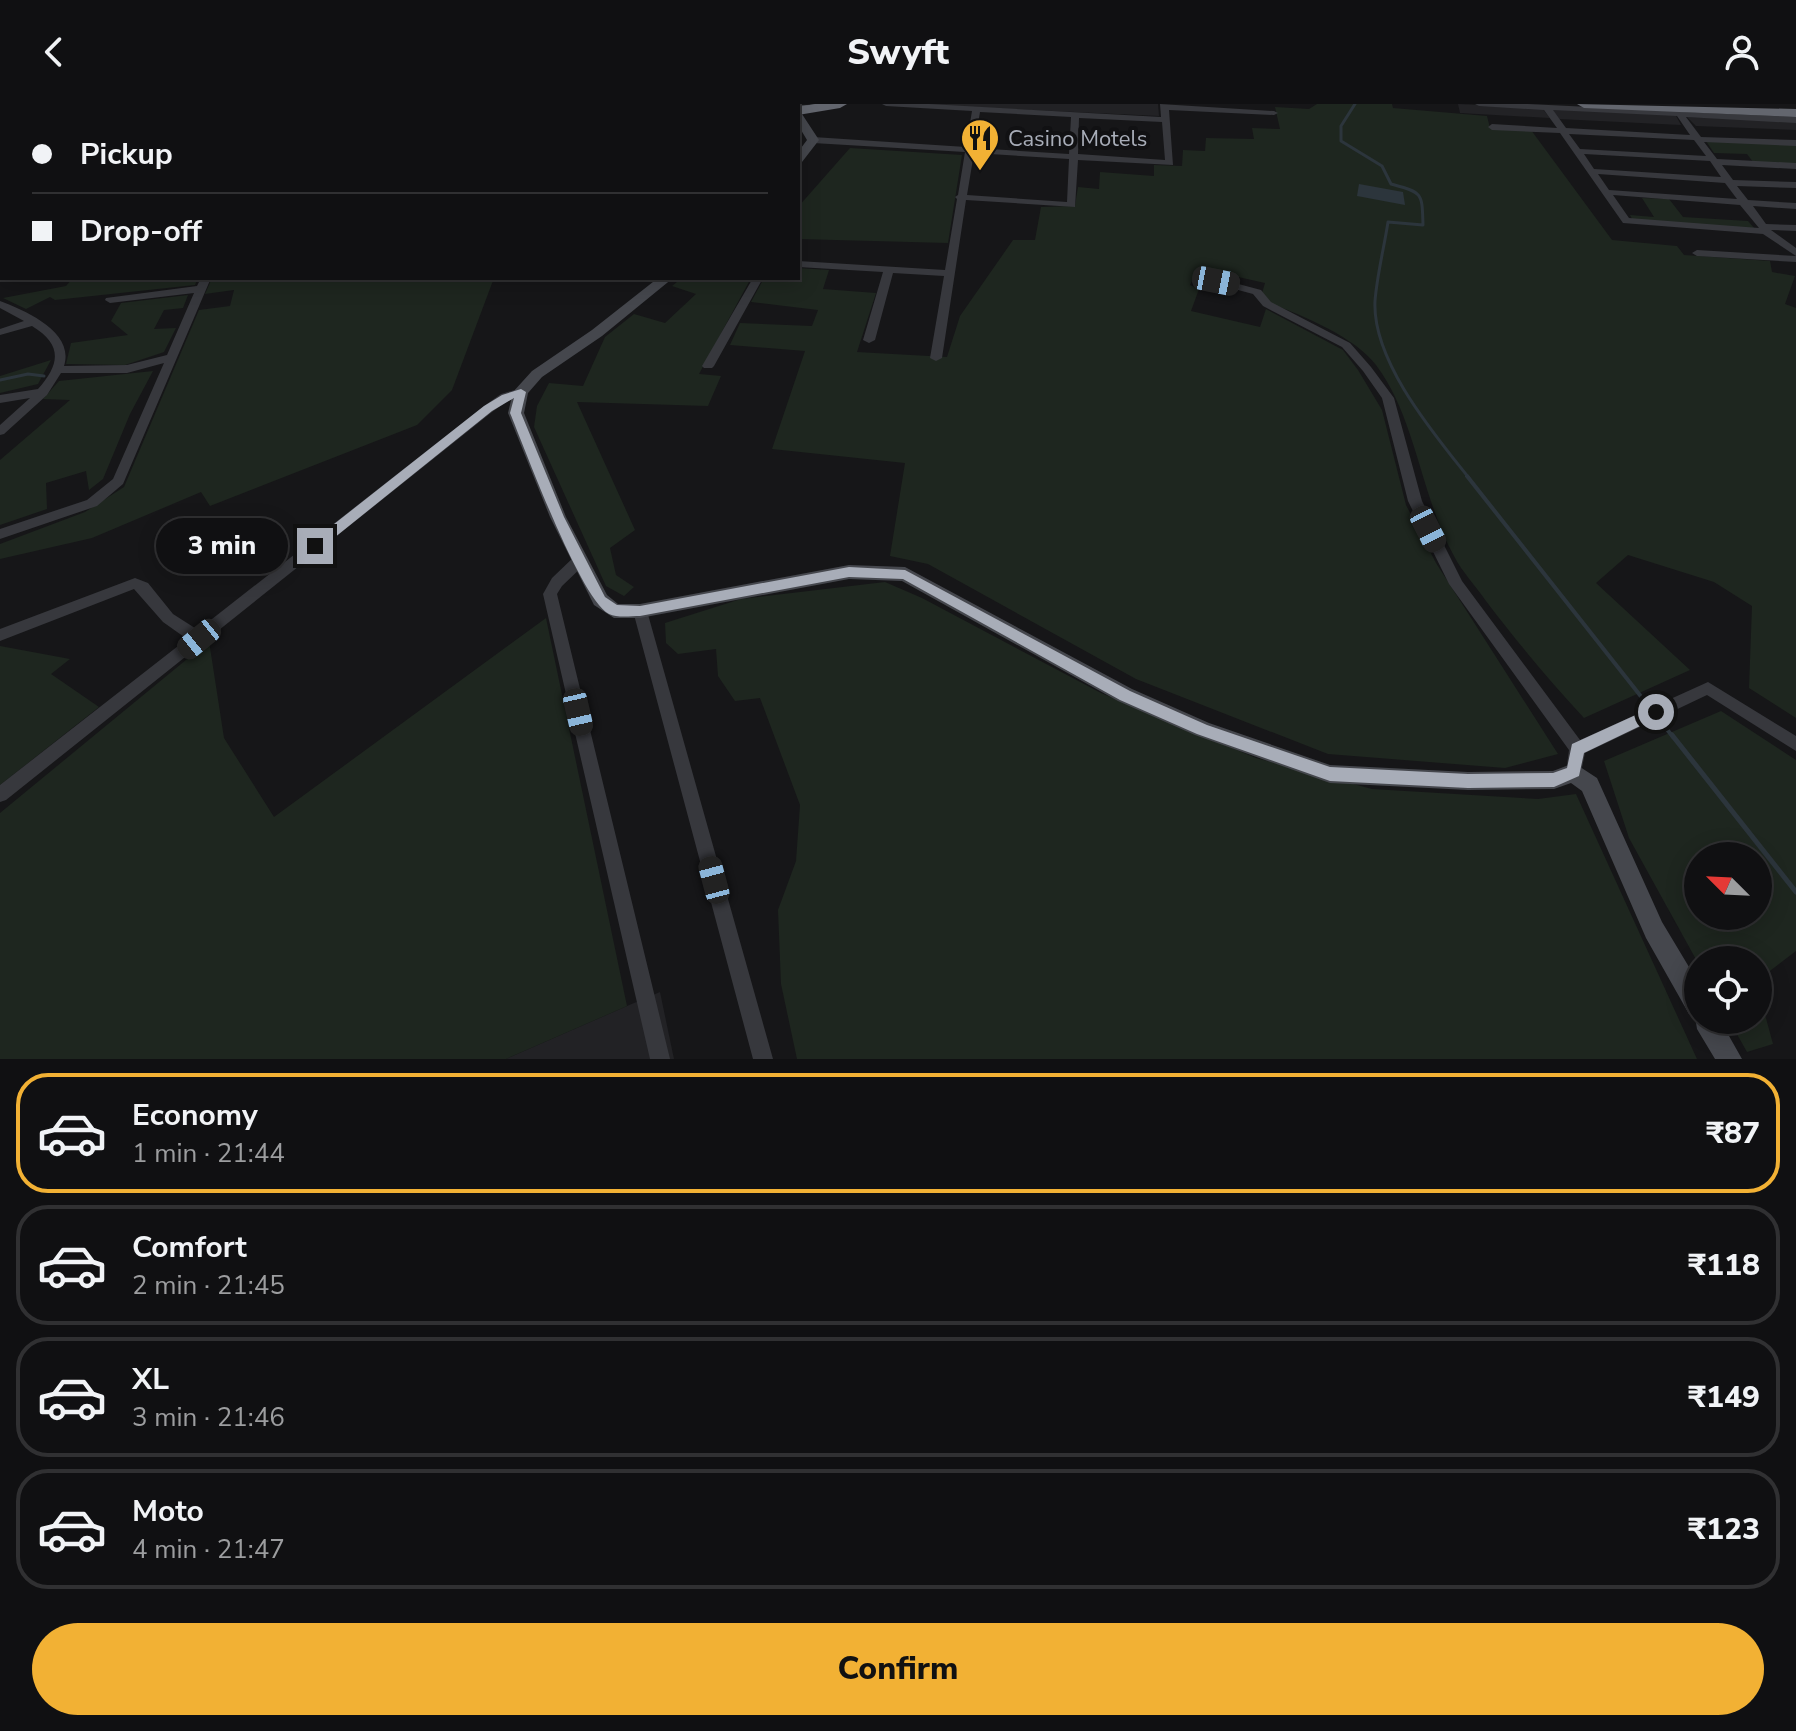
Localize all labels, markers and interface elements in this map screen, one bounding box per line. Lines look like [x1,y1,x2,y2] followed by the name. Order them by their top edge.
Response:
[847,28,949,77] text: Swyft
[32,30,76,74] icon: back
[1720,30,1764,74] icon: person
[959,117,1001,172] restaurant icon: Casino Motels
[1008,124,1147,154] place label: Casino Motels
[80,134,173,175] text: Pickup
[80,211,202,252] text: Drop-off
[1190,265,1242,297] car
[1406,502,1450,556] car
[155,518,287,574] callout: 3 min
[188,528,256,563] text: 3 min
[297,528,333,564] route end
[173,615,225,663] car
[561,686,595,738] car
[1638,694,1674,730] route start
[1684,842,1772,930] north arrow
[1684,842,1772,1034] map controls
[696,854,732,906] car
[1684,946,1772,1034] button: locate
[132,1095,258,1136] text: Economy
[36,1097,108,1169] icon: car
[1706,1113,1760,1154] text: ₹87
[132,1136,285,1171] text: 1 min · 21:44
[132,1227,247,1268] text: Comfort
[36,1229,108,1301] icon: car
[1688,1245,1760,1286] text: ₹118
[132,1268,285,1303] text: 2 min · 21:45
[132,1359,169,1400] text: XL
[36,1361,108,1433] icon: car
[1688,1377,1760,1418] text: ₹149
[132,1400,285,1435] text: 3 min · 21:46
[132,1491,204,1532] text: Moto
[36,1493,108,1565] icon: car
[1688,1509,1760,1550] text: ₹123
[132,1532,285,1567] text: 4 min · 21:47
[32,1623,1764,1715] button: Confirm

